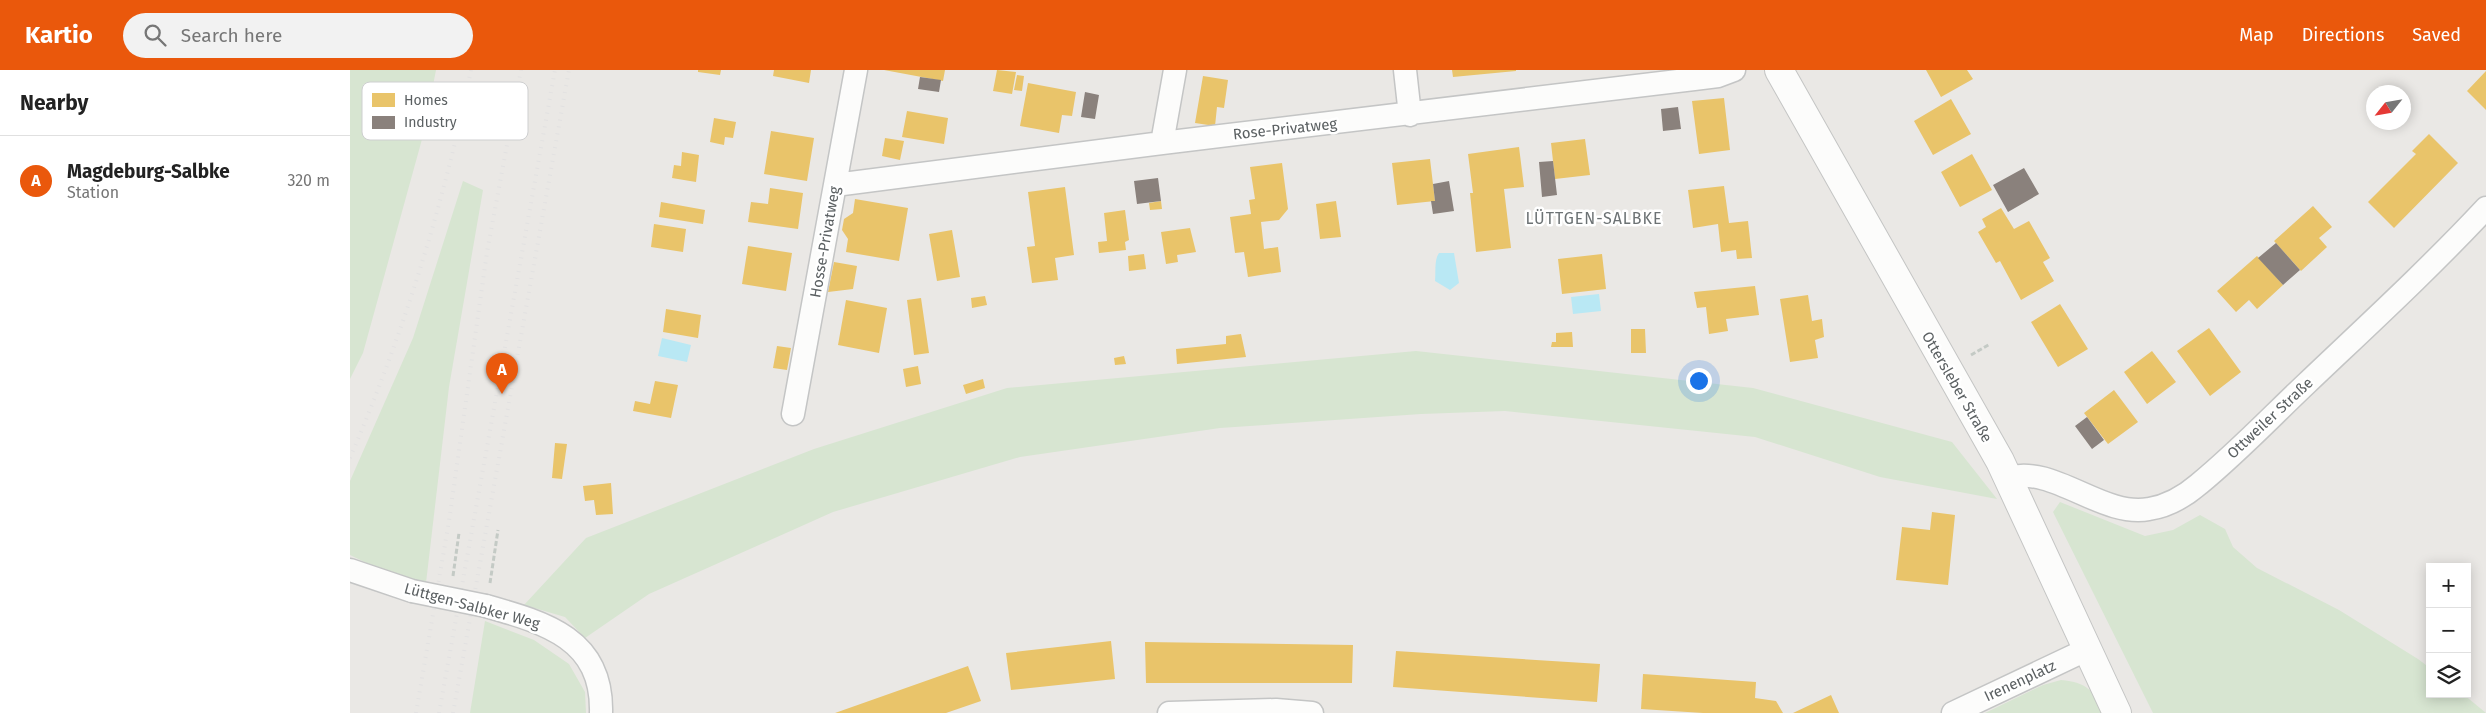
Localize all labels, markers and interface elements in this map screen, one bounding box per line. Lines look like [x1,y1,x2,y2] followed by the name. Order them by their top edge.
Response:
[123,13,473,58] search box
[25,21,93,49] text: Kartio
[141,21,169,49] icon: search
[181,24,282,47] text: Search here
[2239,24,2274,46] text: Map
[2302,24,2384,46] text: Directions
[2412,24,2461,46] text: Saved
[362,82,528,140] legend
[2366,85,2411,130] north arrow
[20,90,88,116] text: Nearby
[404,92,448,109] text: Homes
[404,114,457,131] text: Industry
[1232,115,1338,143] street label: Rose-Privatweg
[67,160,230,183] text: Magdeburg-Salbke
[31,171,41,190] text: A
[287,171,330,190] text: 320 m
[67,183,119,202] text: Station
[806,185,844,299] street label: Hosse-Privatweg
[1525,209,1663,228] district label: LÜTTGEN-SALBKE
[1918,328,1996,446] street label: Ottersleber Straße
[486,353,518,394] pin: A
[1686,368,1712,394] your location
[2223,374,2317,462] street label: Ottweiler Straße
[2426,563,2471,698] map controls
[2426,563,2471,608] button: +
[402,579,542,633] street label: Lüttgen-Salbker Weg
[2426,608,2471,653] button: −
[2426,653,2471,698] button: layers
[1981,656,2059,705] street label: Irenenplatz

